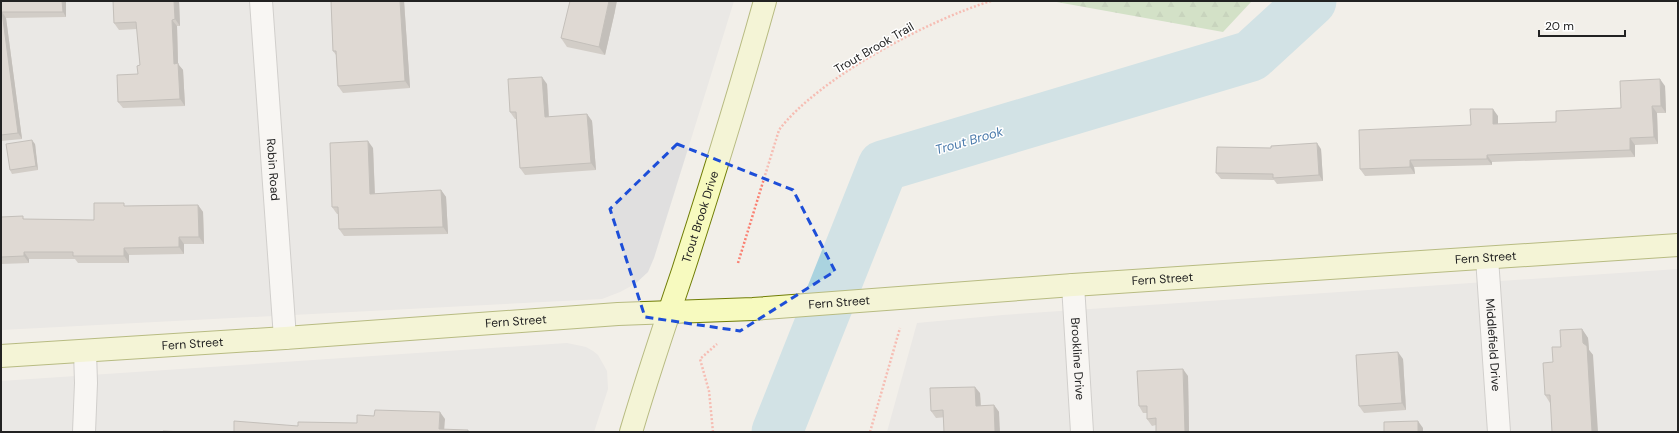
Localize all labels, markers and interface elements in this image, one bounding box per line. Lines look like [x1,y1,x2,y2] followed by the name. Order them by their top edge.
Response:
[1539,12,1625,38] scale bar
[1545,18,1574,34] text: 20 m
[831,19,917,77] street label: Trout Brook Trail
[933,123,1005,158] water label: Trout Brook
[263,138,283,201] street label: Robin Road
[678,169,722,265] street label: Trout Brook Drive
[1454,248,1517,268] street label: Fern Street
[1131,269,1194,289] street label: Fern Street
[808,292,871,313] street label: Fern Street
[1482,298,1504,392] street label: Middlefield Drive
[485,311,547,332] street label: Fern Street
[1067,317,1088,401] street label: Brookline Drive
[161,334,224,354] street label: Fern Street

